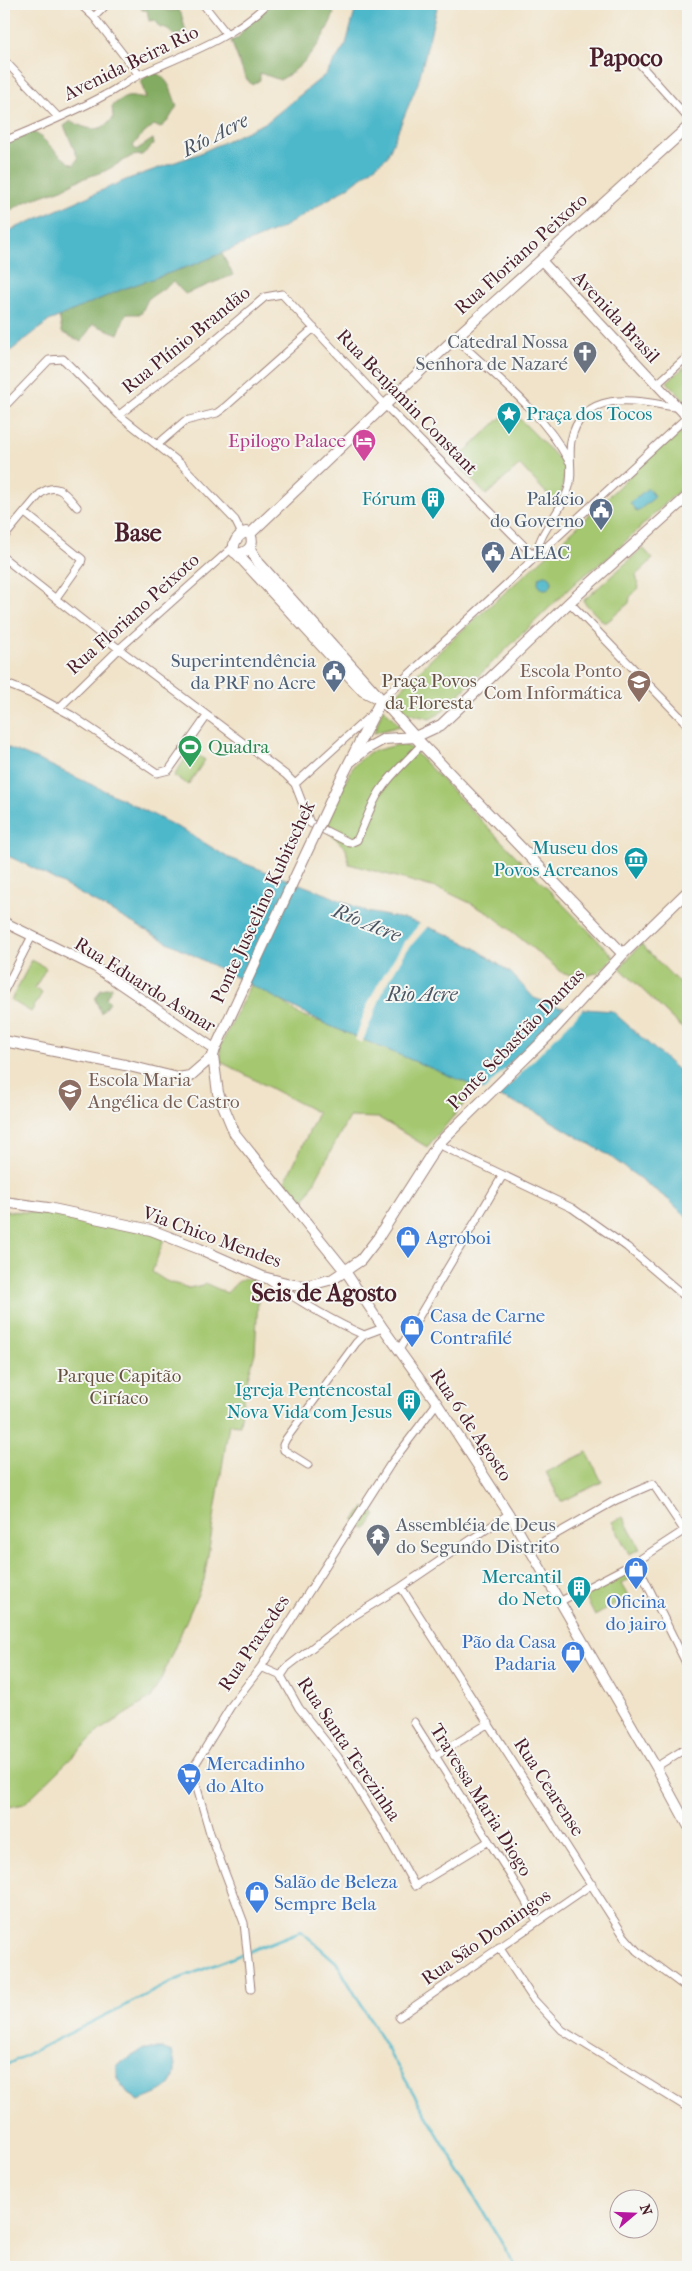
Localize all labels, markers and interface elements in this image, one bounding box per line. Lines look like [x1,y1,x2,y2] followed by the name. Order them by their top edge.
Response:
[59,21,202,106] street label: Avenida Beira Rio
[589,44,663,72] district label: Papoco
[176,108,253,162] water label: Río Acre
[450,188,592,319] street label: Rua Floriano Peixoto
[567,266,664,367] street label: Avenida Brasil
[117,281,255,398] street label: Rua Plínio Brandão
[332,325,482,479] street label: Rua Benjamin Constant
[416,331,568,375] place label: Catedral Nossa Senhora de Nazaré
[572,340,598,374] church icon: Catedral Nossa Senhora de Nazaré
[496,401,522,435] place icon: Praça dos Tocos
[526,403,652,425] place label: Praça dos Tocos
[351,428,377,462] hotel icon: Epilogo Palace
[228,430,346,452] place label: Epilogo Palace
[420,486,446,520] building icon: Fórum
[362,488,416,510] place label: Fórum
[490,488,584,532] place label: Palácio do Governo
[588,497,614,531] public building icon: Palácio do Governo
[114,519,162,547] district label: Base
[480,540,506,574] public building icon: ALEAC
[509,542,570,564] place label: ALEAC
[62,548,204,679] street label: Rua Floriano Peixoto
[171,650,316,694] place label: Superintendência da PRF no Acre
[321,659,347,693] public building icon: Superintendência da PRF no Acre
[484,660,622,704] place label: Escola Ponto Com Informática
[626,669,652,703] school or university icon: Escola Ponto Com Informática
[381,670,477,714] park label: Praça Povos da Floresta
[177,734,203,768] sports icon: Quadra
[208,736,270,758] place label: Quadra
[206,797,320,1007] street label: Ponte Juscelino Kubitschek
[493,837,618,881] place label: Museu dos Povos Acreanos
[623,846,649,880] museum icon: Museu dos Povos Acreanos
[328,898,405,947] water label: Río Acre
[70,933,220,1038] street label: Rua Eduardo Asmar
[443,964,589,1114] street label: Ponte Sebastião Dantas
[384,983,458,1006] water label: Rio Acre
[87,1069,240,1113] place label: Escola Maria Angélica de Castro
[57,1078,83,1112] school or university icon: Escola Maria Angélica de Castro
[139,1201,284,1272] street label: Via Chico Mendes
[395,1225,421,1259] shop icon: Agroboi
[425,1227,492,1249] place label: Agroboi
[251,1279,397,1307] district label: Seis de Agosto
[430,1305,545,1349] place label: Casa de Carne Contrafilé
[399,1314,425,1348] shop icon: Casa de Carne Contrafilé
[57,1365,182,1409] park label: Parque Capitão Ciríaco
[425,1365,517,1486] street label: Rua 6 de Agosto
[227,1379,392,1423] place label: Igreja Pentencostal Nova Vida com Jesus
[396,1388,422,1422] building icon: Igreja Pentencostal Nova Vida com Jesus
[395,1514,560,1558] place label: Assembléia de Deus do Segundo Distrito
[365,1523,391,1557] temple icon: Assembléia de Deus do Segundo Distrito
[623,1556,649,1590] shop icon: Oficina do jairo
[482,1566,562,1610] place label: Mercantil do Neto
[566,1575,592,1609] building icon: Mercantil do Neto
[214,1591,294,1695] street label: Rua Praxedes
[606,1591,667,1635] place label: Oficina do jairo
[461,1631,556,1675] place label: Pão da Casa Padaria
[560,1640,586,1674] shop icon: Pão da Casa Padaria
[293,1673,405,1825] street label: Rua Santa Terezinha
[425,1720,537,1881] street label: Travessa Maria Diogo
[509,1734,589,1840] street label: Rua Cearense
[206,1753,305,1797] place label: Mercadinho do Alto
[176,1762,202,1796] supermarket icon: Mercadinho do Alto
[274,1871,398,1915] place label: Salão de Beleza Sempre Bela
[244,1880,270,1914] shop icon: Salão de Beleza Sempre Bela
[417,1884,555,1990] street label: Rua São Domingos
[610,2188,660,2238] north arrow
[636,2202,656,2218] text: N

